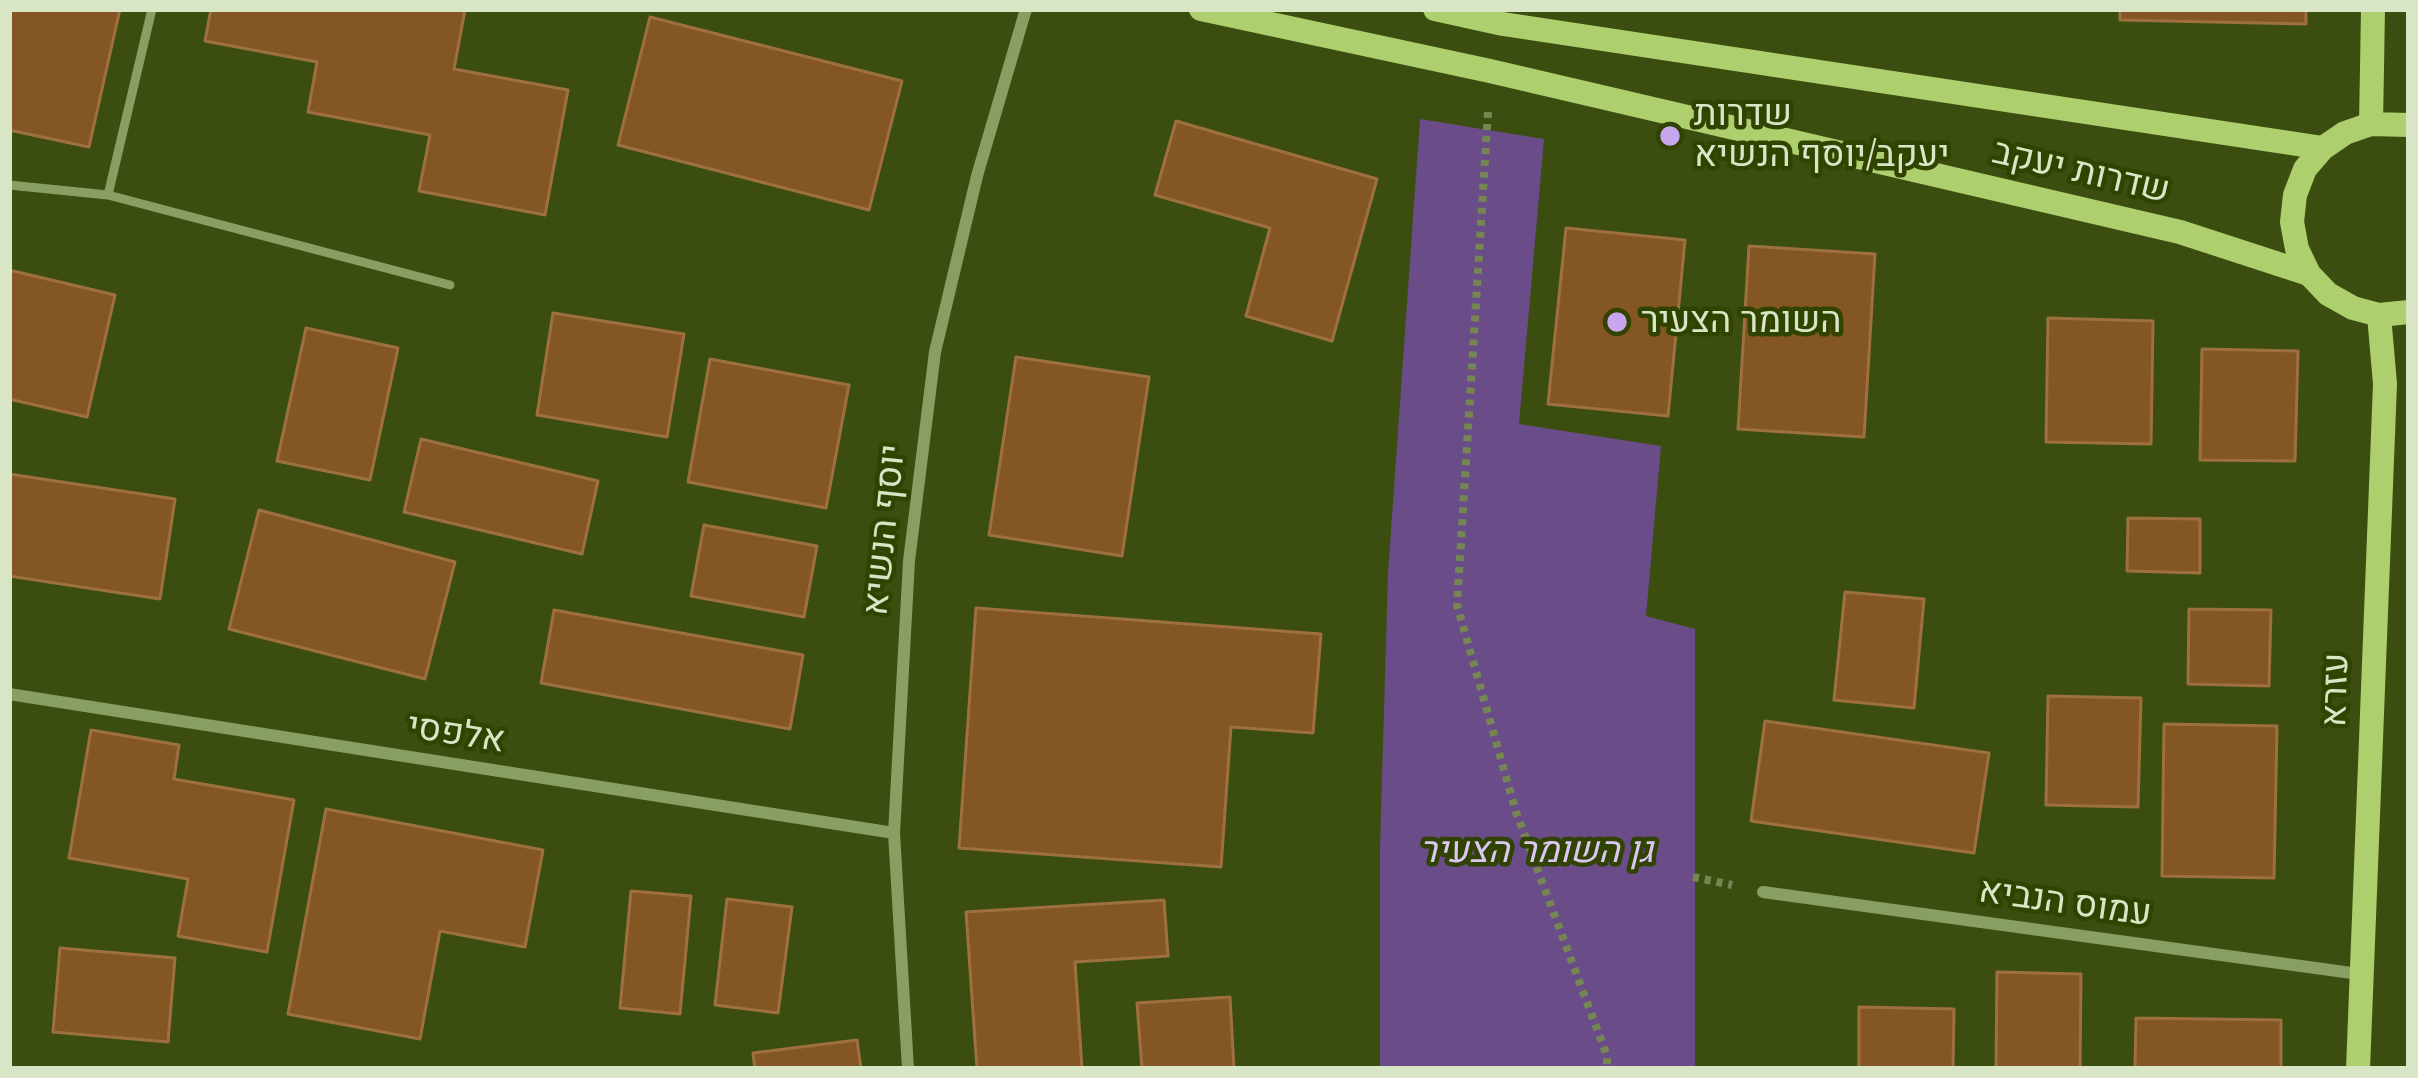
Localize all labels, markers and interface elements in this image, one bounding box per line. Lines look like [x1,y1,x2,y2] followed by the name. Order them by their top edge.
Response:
[1694,93,1949,178] place label: שדרות יעקב/יוסף הנשיא
[1657,123,1683,149] marker: שדרות יעקב/יוסף הנשיא
[1988,131,2174,213] street label: שדרות יעקב
[1641,300,1841,344] place label: השומר הצעיר
[1604,309,1630,335] marker: השומר הצעיר
[855,442,915,618] street label: יוסף הנשיא
[2313,652,2359,728] street label: עזרא
[404,705,508,763] street label: אלפסי
[1419,830,1653,874] park label: גן השומר הצעיר
[1976,870,2154,936] street label: עמוס הנביא

